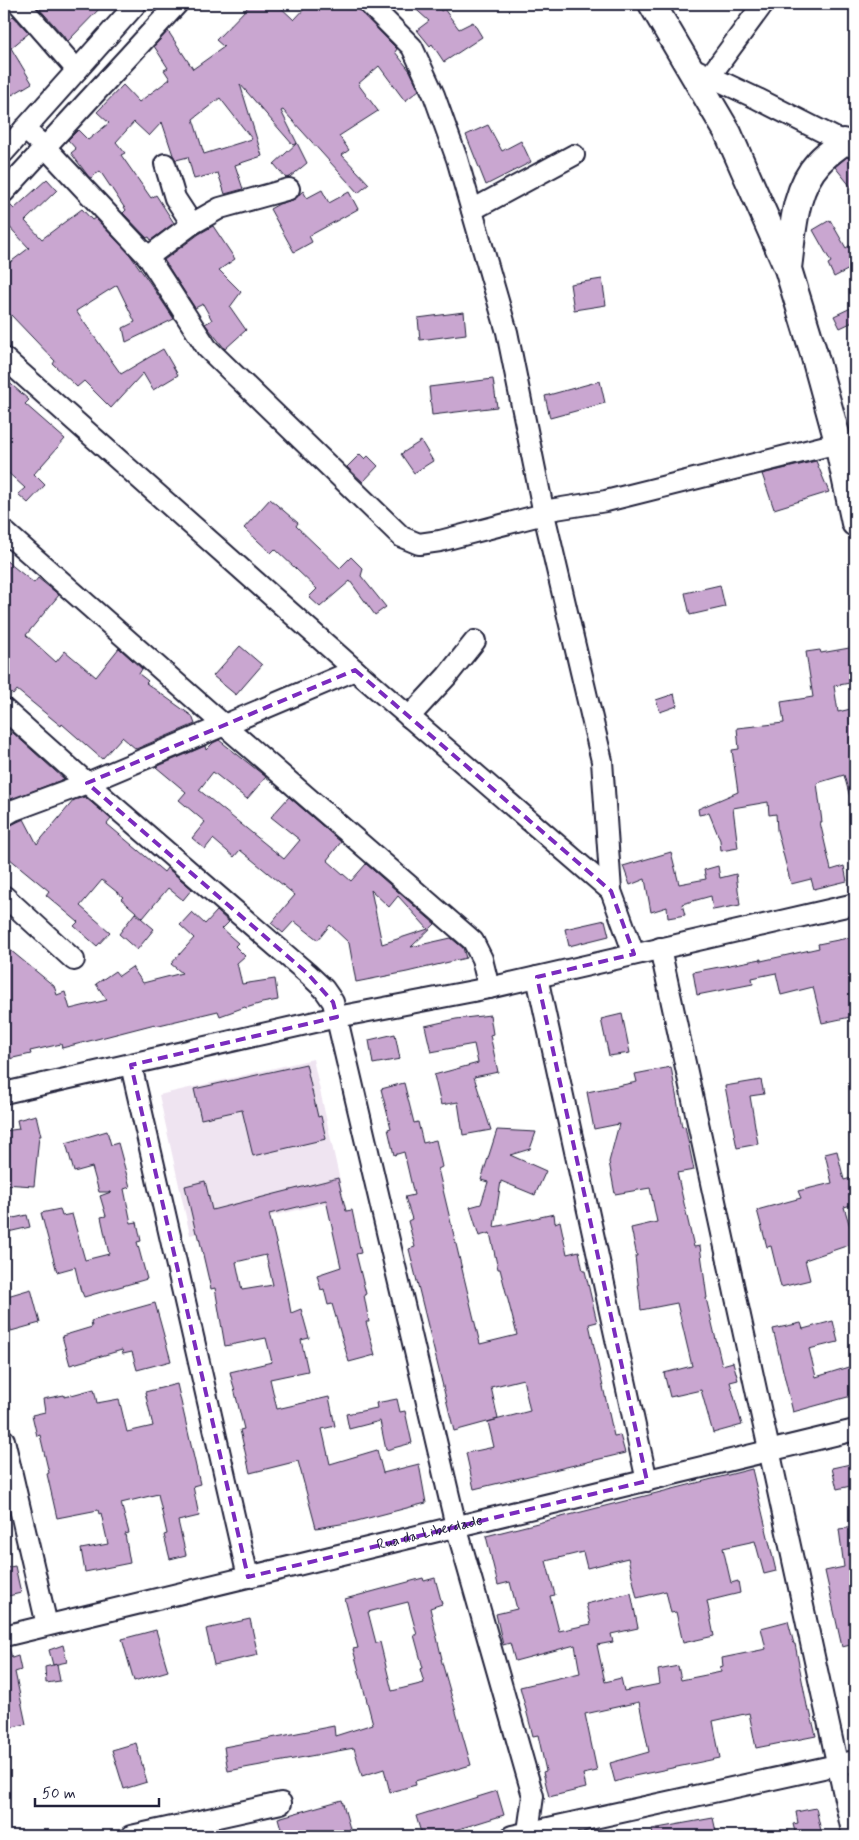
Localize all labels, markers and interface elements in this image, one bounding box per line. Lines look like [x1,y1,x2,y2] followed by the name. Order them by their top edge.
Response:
[375,1510,485,1555] street label: Rua da Liberdade
[35,1775,159,1807] scale bar
[42,1784,76,1804] text: 50 m

